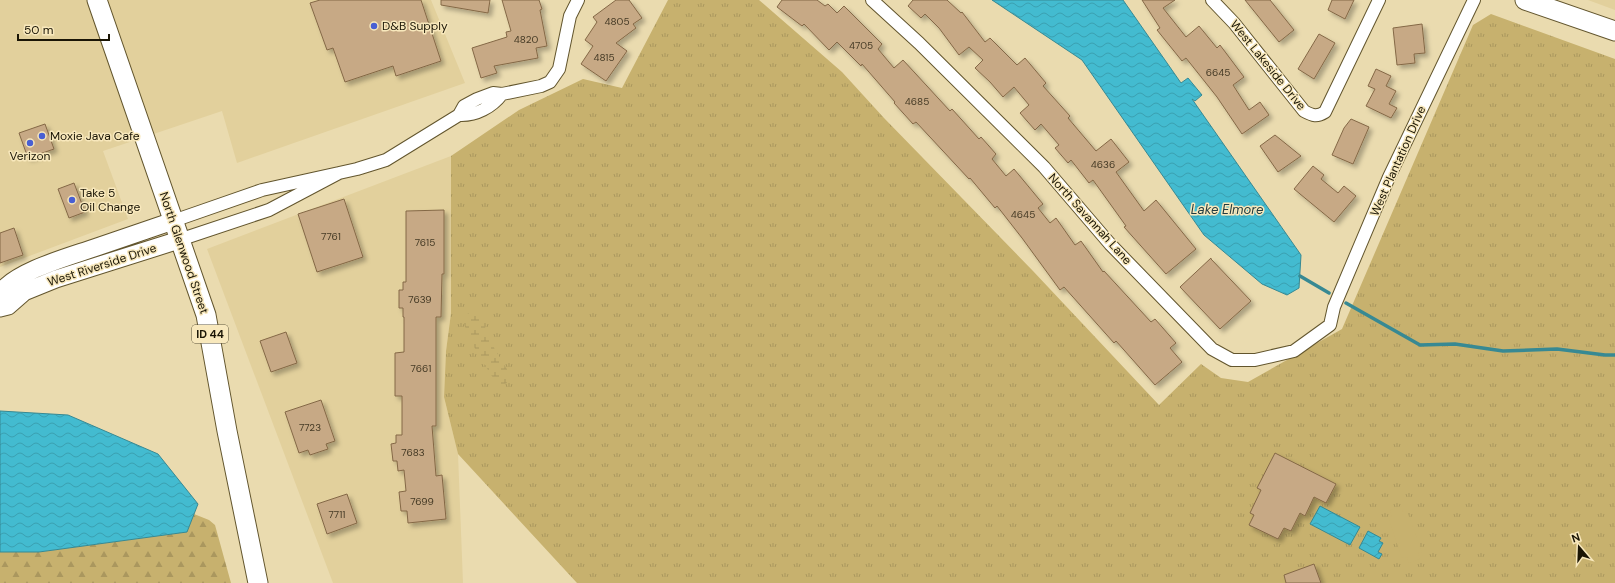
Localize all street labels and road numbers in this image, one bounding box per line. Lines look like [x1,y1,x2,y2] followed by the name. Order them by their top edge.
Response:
[1227,17,1309,114] street label: West Lakeside Drive
[1367,103,1430,219] street label: West Plantation Drive
[1045,170,1135,268] street label: North Savannah Lane
[156,190,212,316] street label: North Glenwood Street
[45,240,159,290] street label: West Riverside Drive
[192,325,228,343] road number: ID 44

